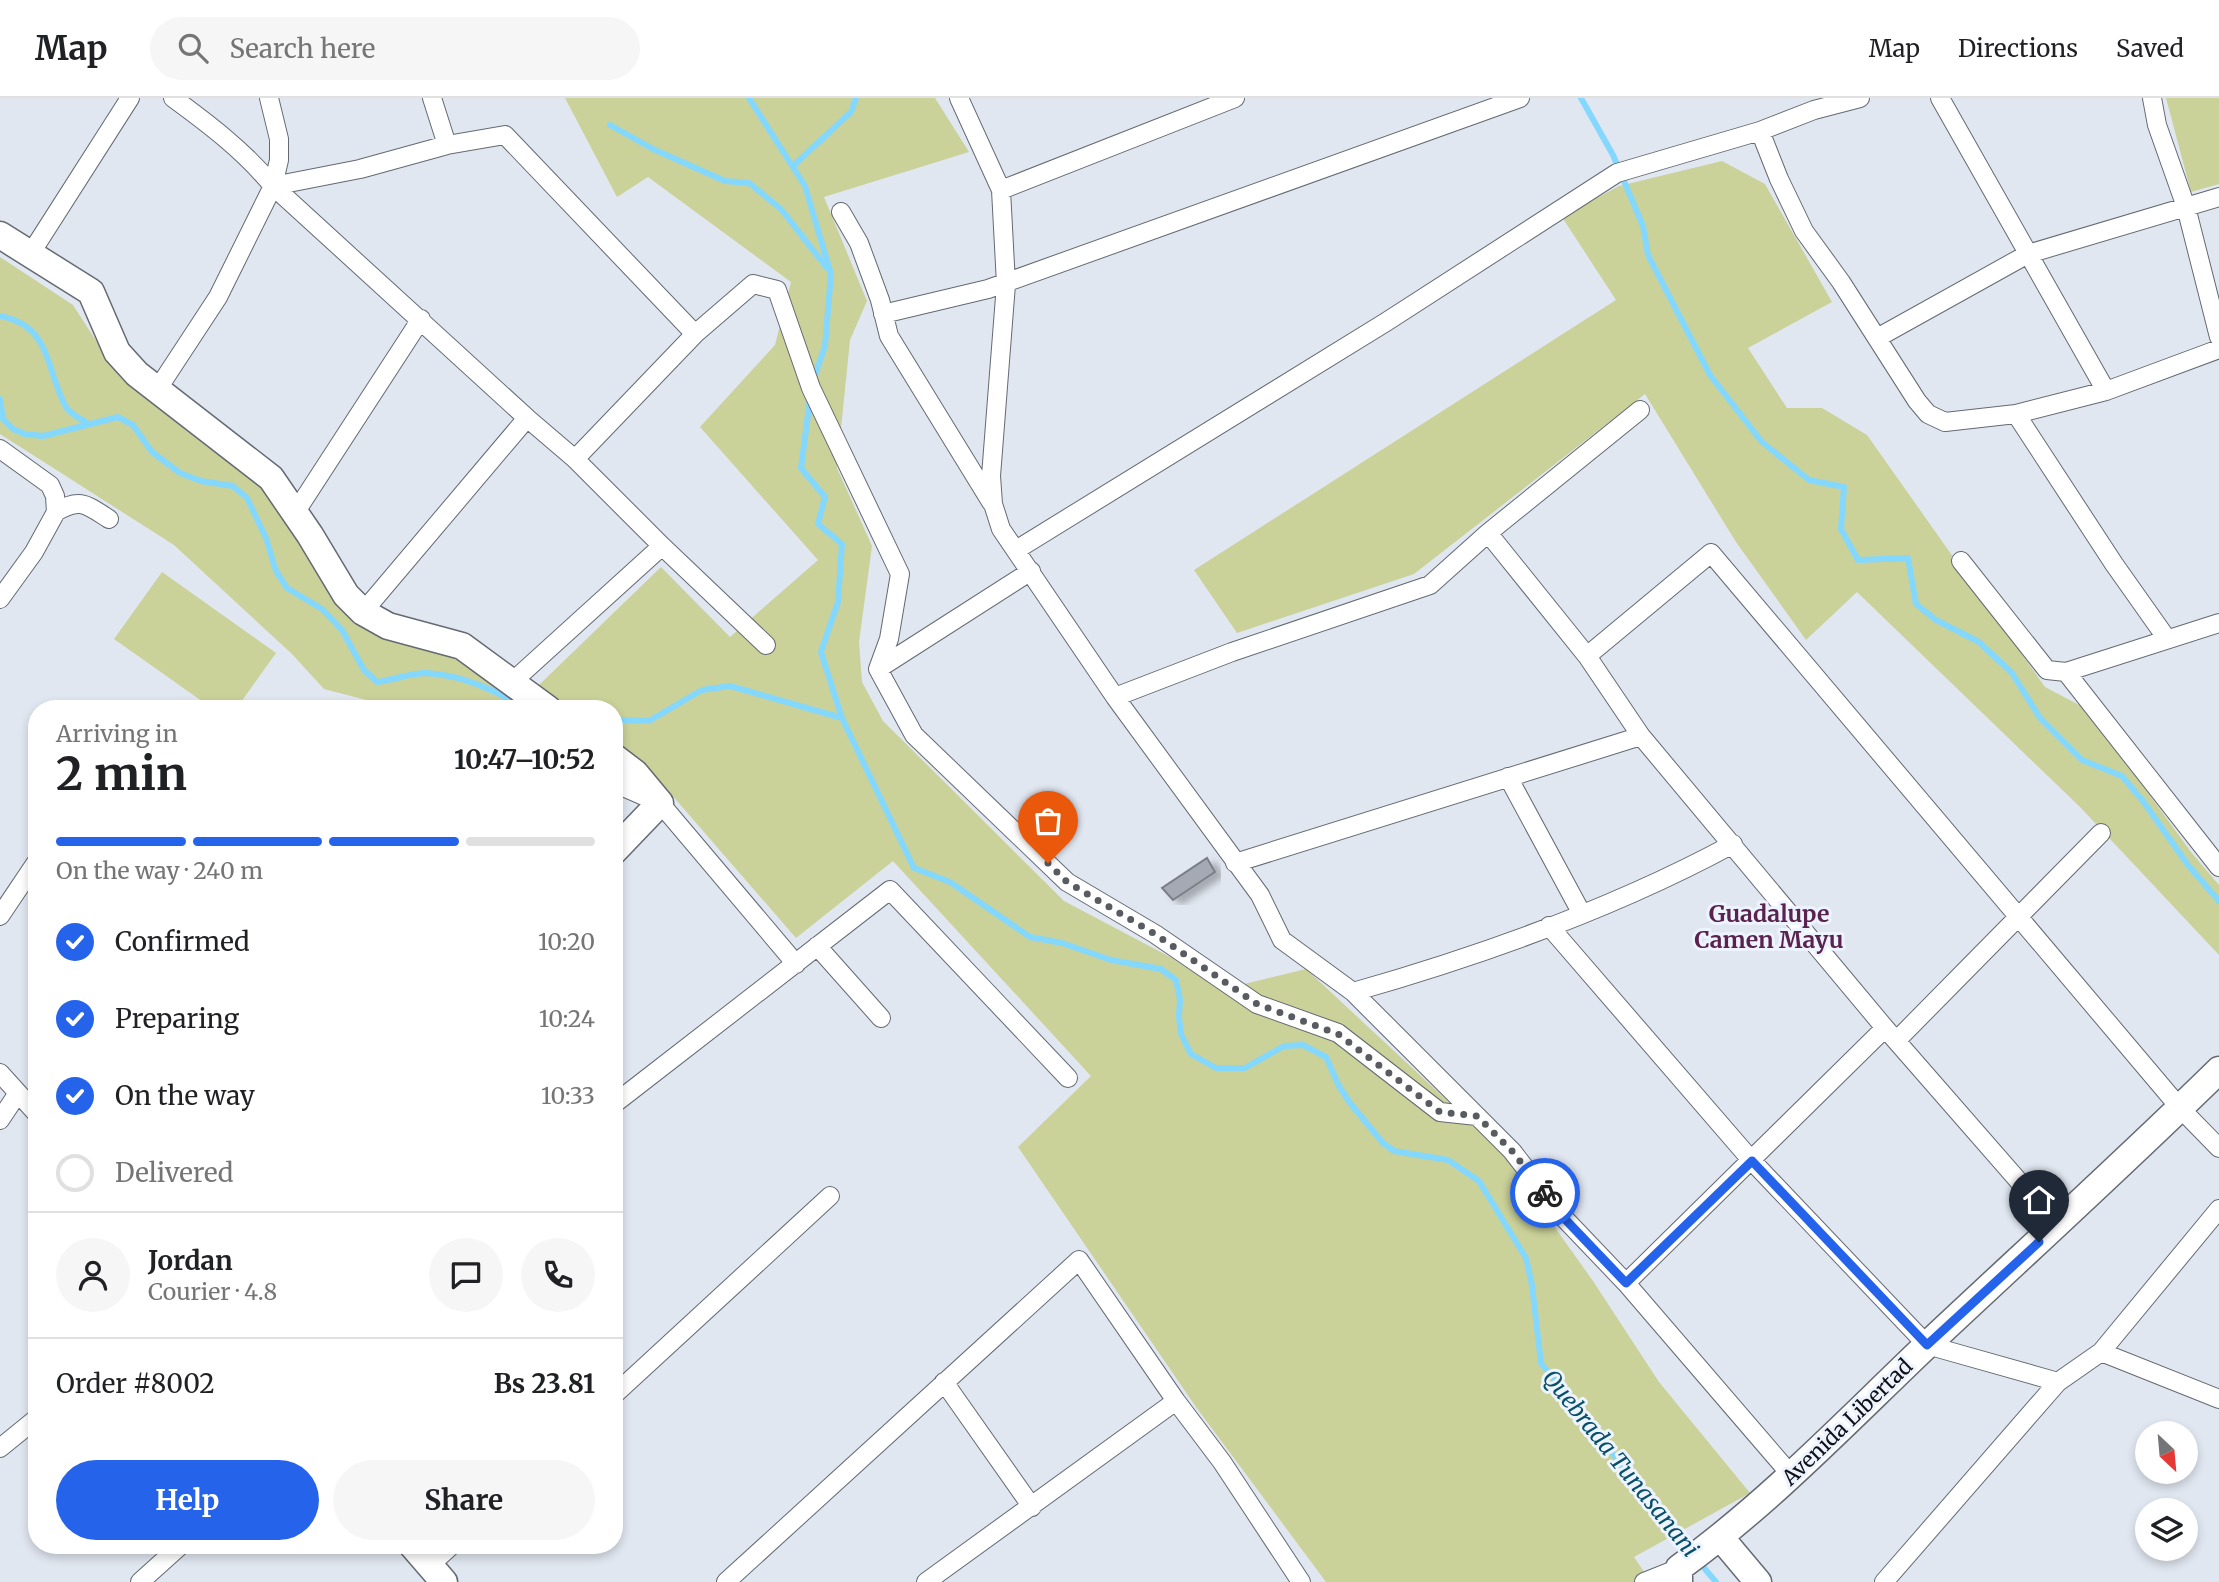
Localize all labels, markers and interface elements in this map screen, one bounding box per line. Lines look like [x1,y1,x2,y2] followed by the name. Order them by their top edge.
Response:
[150,17,640,80] search box
[35,28,108,69] text: Map
[174,29,212,67] icon: search
[230,32,375,65] text: Search here
[1869,33,1920,64] text: Map
[1958,33,2078,64] text: Directions
[2116,33,2184,64] text: Saved
[56,719,178,748] text: Arriving in
[454,743,595,776] text: 10:47–10:52
[56,745,187,803] text: 2 min
[1018,791,1078,863] pin
[1029,802,1067,840] icon: bag
[56,856,263,885] text: On the way · 240 m
[1694,899,1844,954] district label: Guadalupe Camen Mayu
[56,923,94,961] icon: check
[115,925,250,958] text: Confirmed
[538,927,595,956] text: 10:20
[56,1000,94,1038] icon: check
[115,1002,239,1035] text: Preparing
[539,1004,595,1033] text: 10:24
[56,1077,94,1115] icon: check
[115,1079,255,1112] text: On the way
[541,1081,595,1110] text: 10:33
[115,1156,234,1189] text: Delivered
[1510,1158,1580,1228] courier
[2009,1170,2069,1242] pin
[1526,1174,1564,1212] icon: bike
[2020,1181,2058,1219] icon: home
[56,1238,130,1312] button: person
[429,1238,503,1312] button: chat
[521,1238,595,1312] button: phone
[148,1244,233,1277] text: Jordan
[148,1277,277,1306] text: Courier · 4.8
[1775,1353,1918,1492] street label: Avenida Libertad
[1537,1363,1706,1563] water label: Quebrada Tunasanani
[56,1367,215,1400] text: Order #8002
[494,1367,595,1400] text: Bs 23.81
[2135,1421,2198,1484] north arrow
[2135,1421,2198,1561] map controls
[56,1460,319,1540] button: Help
[333,1460,595,1540] button: Share
[2135,1498,2198,1561] button: layers

